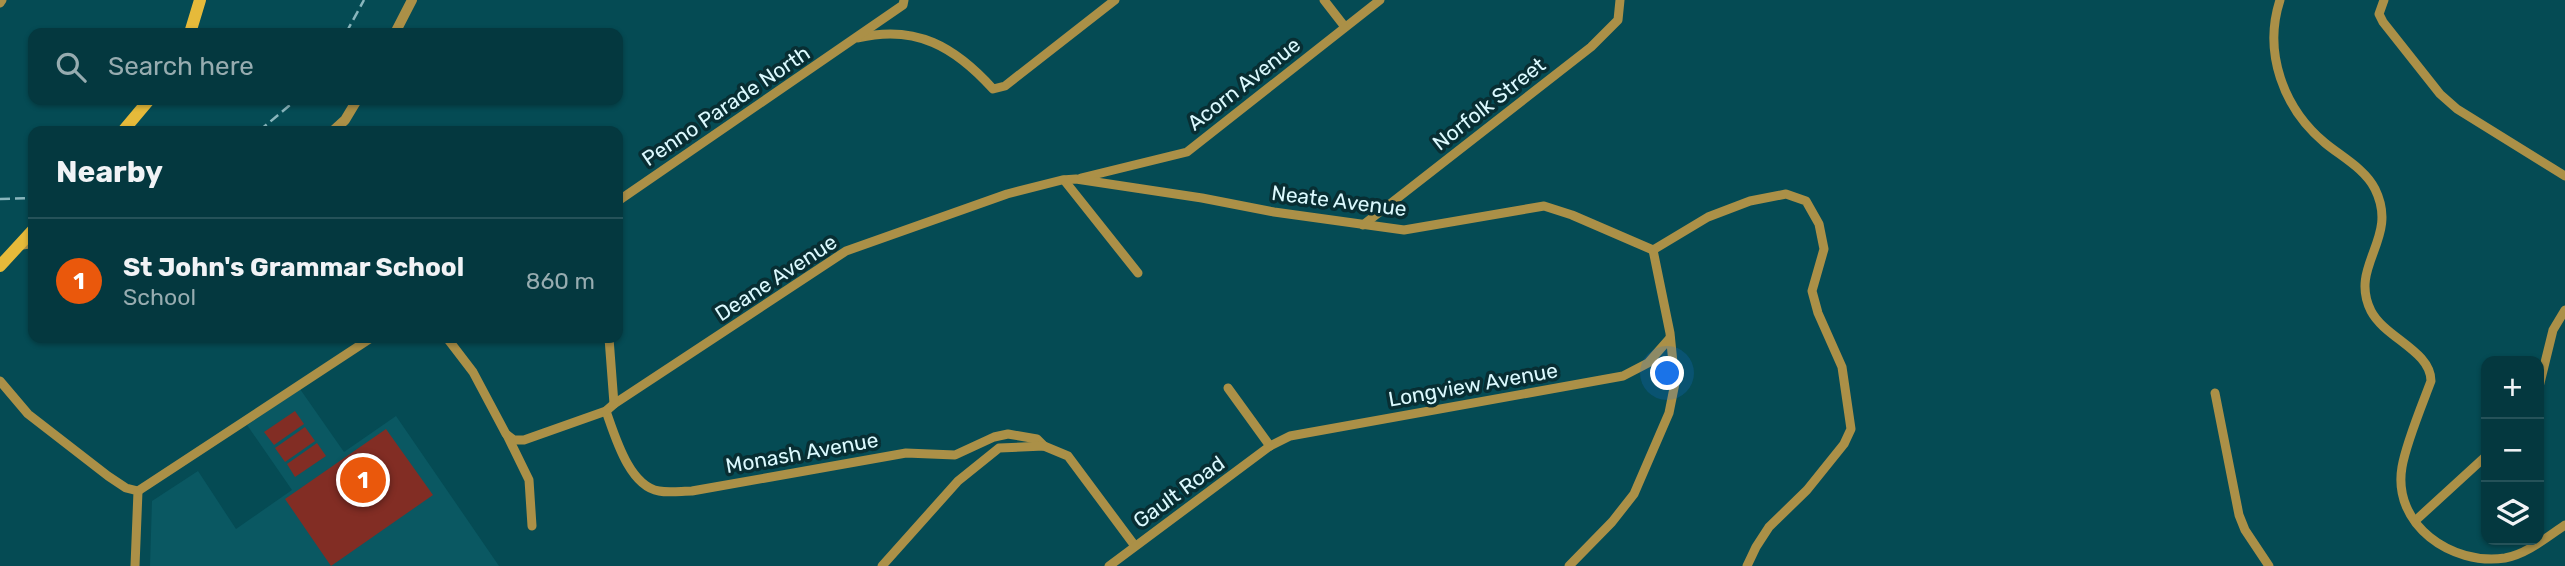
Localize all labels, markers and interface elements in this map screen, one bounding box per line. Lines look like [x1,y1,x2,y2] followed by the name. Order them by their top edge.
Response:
[28,28,623,105] search box
[1182,32,1305,135] street label: Acorn Avenue
[637,40,814,171] street label: Penno Parade North
[52,48,90,86] icon: search
[108,51,254,82] text: Search here
[1427,52,1550,155] street label: Norfolk Street
[56,154,163,190] text: Nearby
[1270,180,1408,221] street label: Neate Avenue
[710,229,841,326] street label: Deane Avenue
[123,252,464,283] text: St John's Grammar School
[73,267,85,295] text: 1
[526,267,595,295] text: 860 m
[123,283,196,311] text: School
[1650,356,1684,390] your location
[2481,356,2544,545] map controls
[2481,356,2544,419] button: +
[1386,357,1560,412] street label: Longview Avenue
[2481,419,2544,482] button: −
[724,427,880,478] street label: Monash Avenue
[1128,450,1229,533] street label: Gault Road
[340,454,386,506] pin: 1
[2481,482,2544,545] button: layers

